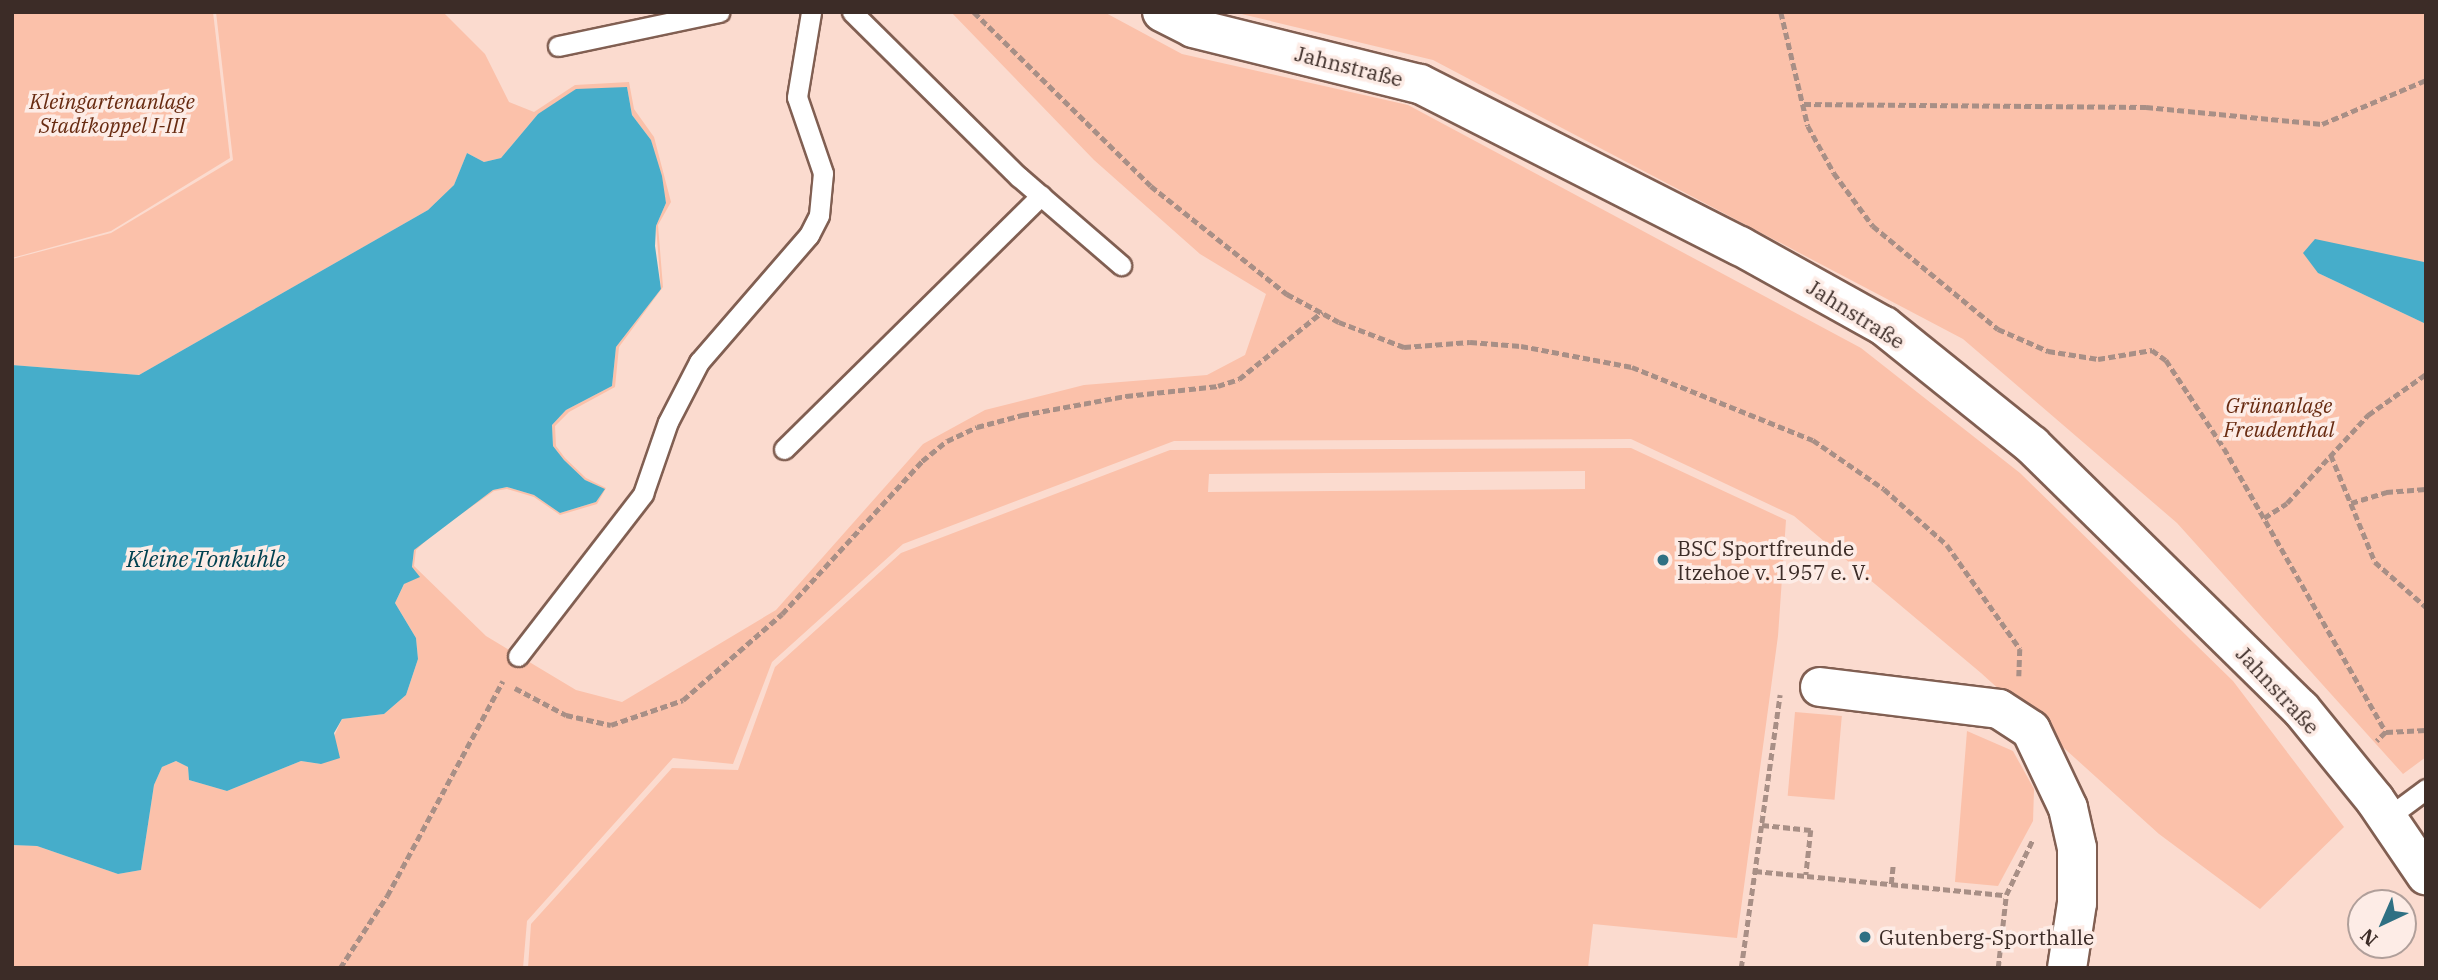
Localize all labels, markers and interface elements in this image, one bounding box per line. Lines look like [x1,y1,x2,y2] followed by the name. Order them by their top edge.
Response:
[1292,40,1406,92] street label: Jahnstraße
[29,88,195,138] park label: Kleingartenanlage Stadtkoppel I-III
[1802,274,1910,354] street label: Jahnstraße
[2224,392,2334,442] park label: Grünanlage Freudenthal
[1677,535,1870,585] place label: BSC Sportfreunde Itzehoe v. 1957 e. V.
[126,544,286,572] water label: Kleine Tonkuhle
[1655,552,1671,568] marker: BSC Sportfreunde Itzehoe v. 1957 e. V.
[2231,641,2325,739] street label: Jahnstraße
[2347,889,2417,959] north arrow
[1879,924,2094,950] place label: Gutenberg-Sporthalle
[2355,924,2383,952] text: N
[1857,929,1873,945] marker: Gutenberg-Sporthalle

